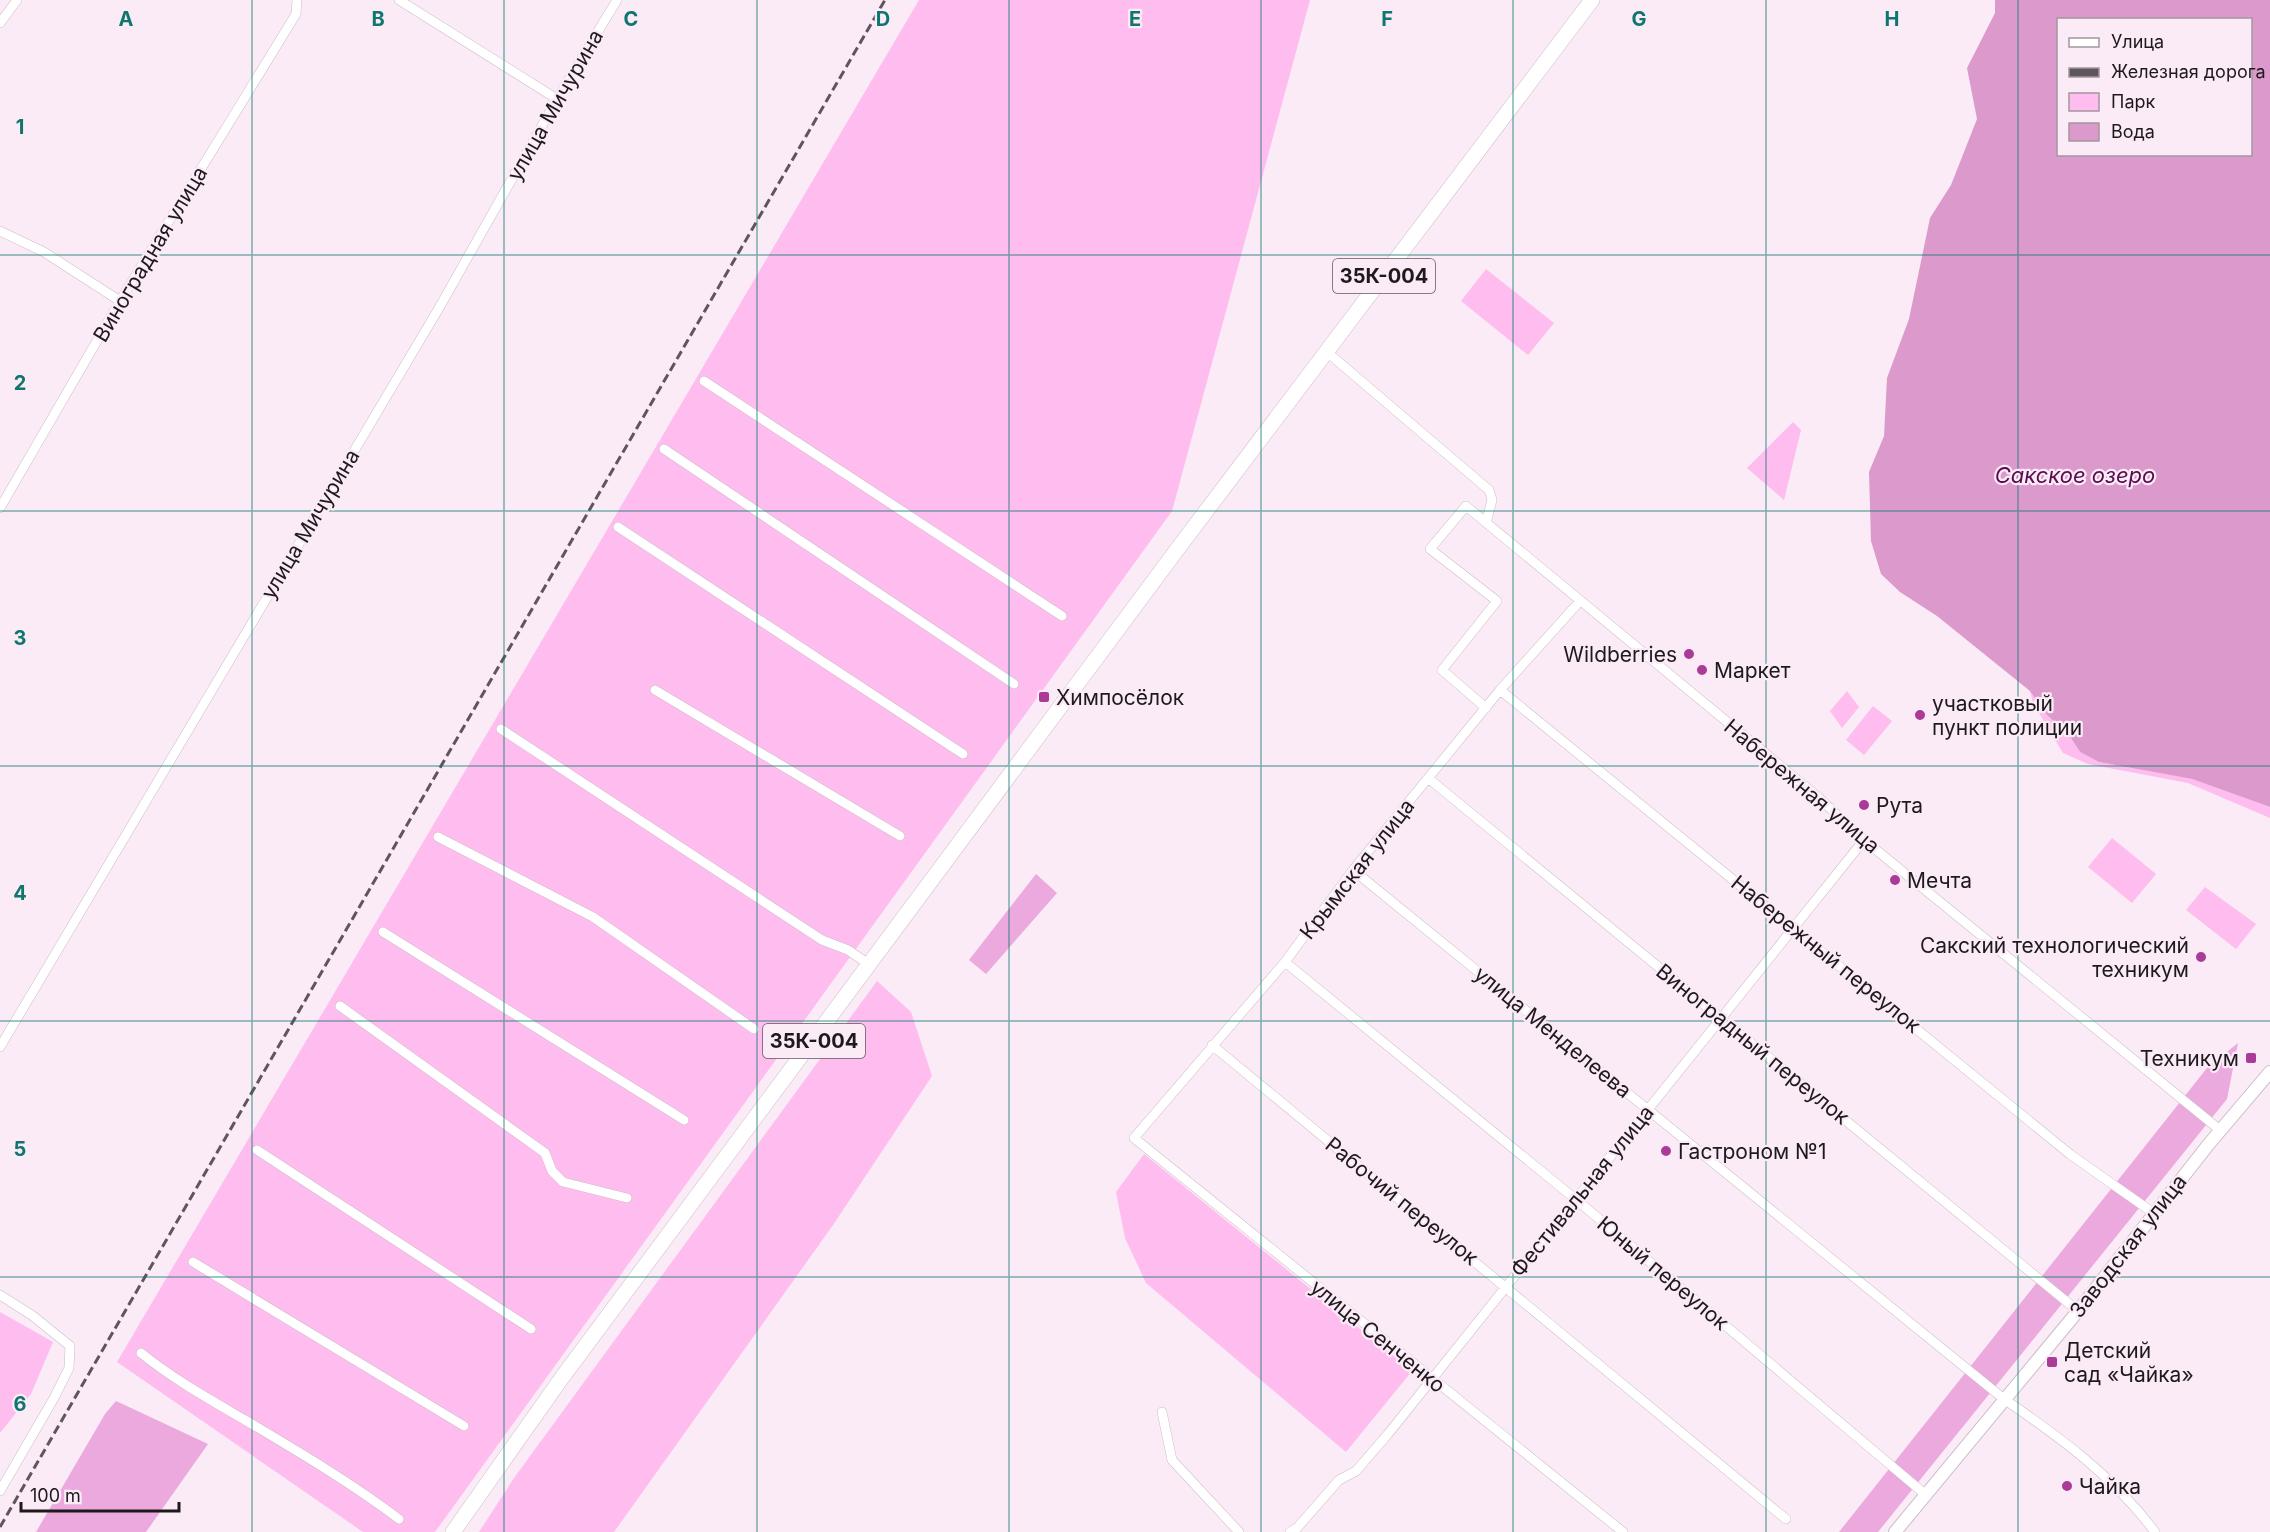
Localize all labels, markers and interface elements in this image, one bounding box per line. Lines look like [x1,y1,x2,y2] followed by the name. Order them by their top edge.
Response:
[119,7,134,31] text: A
[371,7,385,31] text: B
[624,7,638,31] text: C
[876,7,890,31] text: D
[1129,7,1141,31] text: E
[1381,7,1393,31] text: F
[1631,7,1647,31] text: G
[1885,7,1899,31] text: H
[2057,18,2252,156] legend
[502,25,608,185] street label: улица Мичурина
[2111,31,2164,52] text: Улица
[2111,61,2266,82] text: Железная дорога
[2111,91,2156,112] text: Парк
[16,115,24,139] text: 1
[2111,121,2155,142] text: Вода
[88,162,212,346] street label: Виноградная улица
[1333,259,1435,293] road number: 35К-004
[14,371,26,395] text: 2
[255,445,365,603] street label: улица Мичурина
[1995,462,2155,488] water label: Сакское озеро
[14,626,26,650] text: 3
[1563,642,1677,667] place label: Wildberries
[1682,647,1696,661] marker: Wildberries
[1714,658,1791,683] place label: Маркет
[1695,663,1709,677] marker: Маркет
[1056,685,1185,710] place label: Химпосёлок
[1037,690,1051,704] marker: Химпосёлок
[1932,691,2082,740] place label: участковый пункт полиции
[1913,708,1927,722] marker: участковый пункт полиции
[1719,714,1885,858] street label: Набережная улица
[1876,793,1923,818] place label: Рута
[1295,794,1419,944] street label: Крымская улица
[1857,798,1871,812] marker: Рута
[1907,868,1972,893] place label: Мечта
[1726,870,1926,1038] street label: Набережный переулок
[1888,873,1902,887] marker: Мечта
[13,881,27,905] text: 4
[1920,933,2189,982] place label: Сакский технологический техникум
[2194,950,2208,964] marker: Сакский технологический техникум
[1651,958,1855,1130] street label: Виноградный переулок
[1469,961,1637,1103] street label: улица Менделеева
[763,1024,865,1058] road number: 35К-004
[2140,1046,2239,1071] place label: Техникум
[2244,1051,2258,1065] marker: Техникум
[1505,1100,1659,1282] street label: Фестивальная улица
[1320,1132,1484,1271] street label: Рабочий переулок
[14,1137,26,1161] text: 5
[1678,1139,1827,1164] place label: Гастроном №1
[1659,1144,1673,1158] marker: Гастроном №1
[2064,1169,2192,1323] street label: Заводская улица
[1592,1211,1734,1336] street label: Юный переулок
[1306,1274,1450,1398] street label: улица Сенченко
[2064,1338,2194,1387] place label: Детский сад «Чайка»
[2045,1355,2059,1369] marker: Детский сад «Чайка»
[14,1392,27,1416] text: 6
[2079,1474,2141,1499] place label: Чайка
[21,1475,178,1513] scale bar
[2060,1479,2074,1493] marker: Чайка
[30,1485,81,1506] text: 100 m

